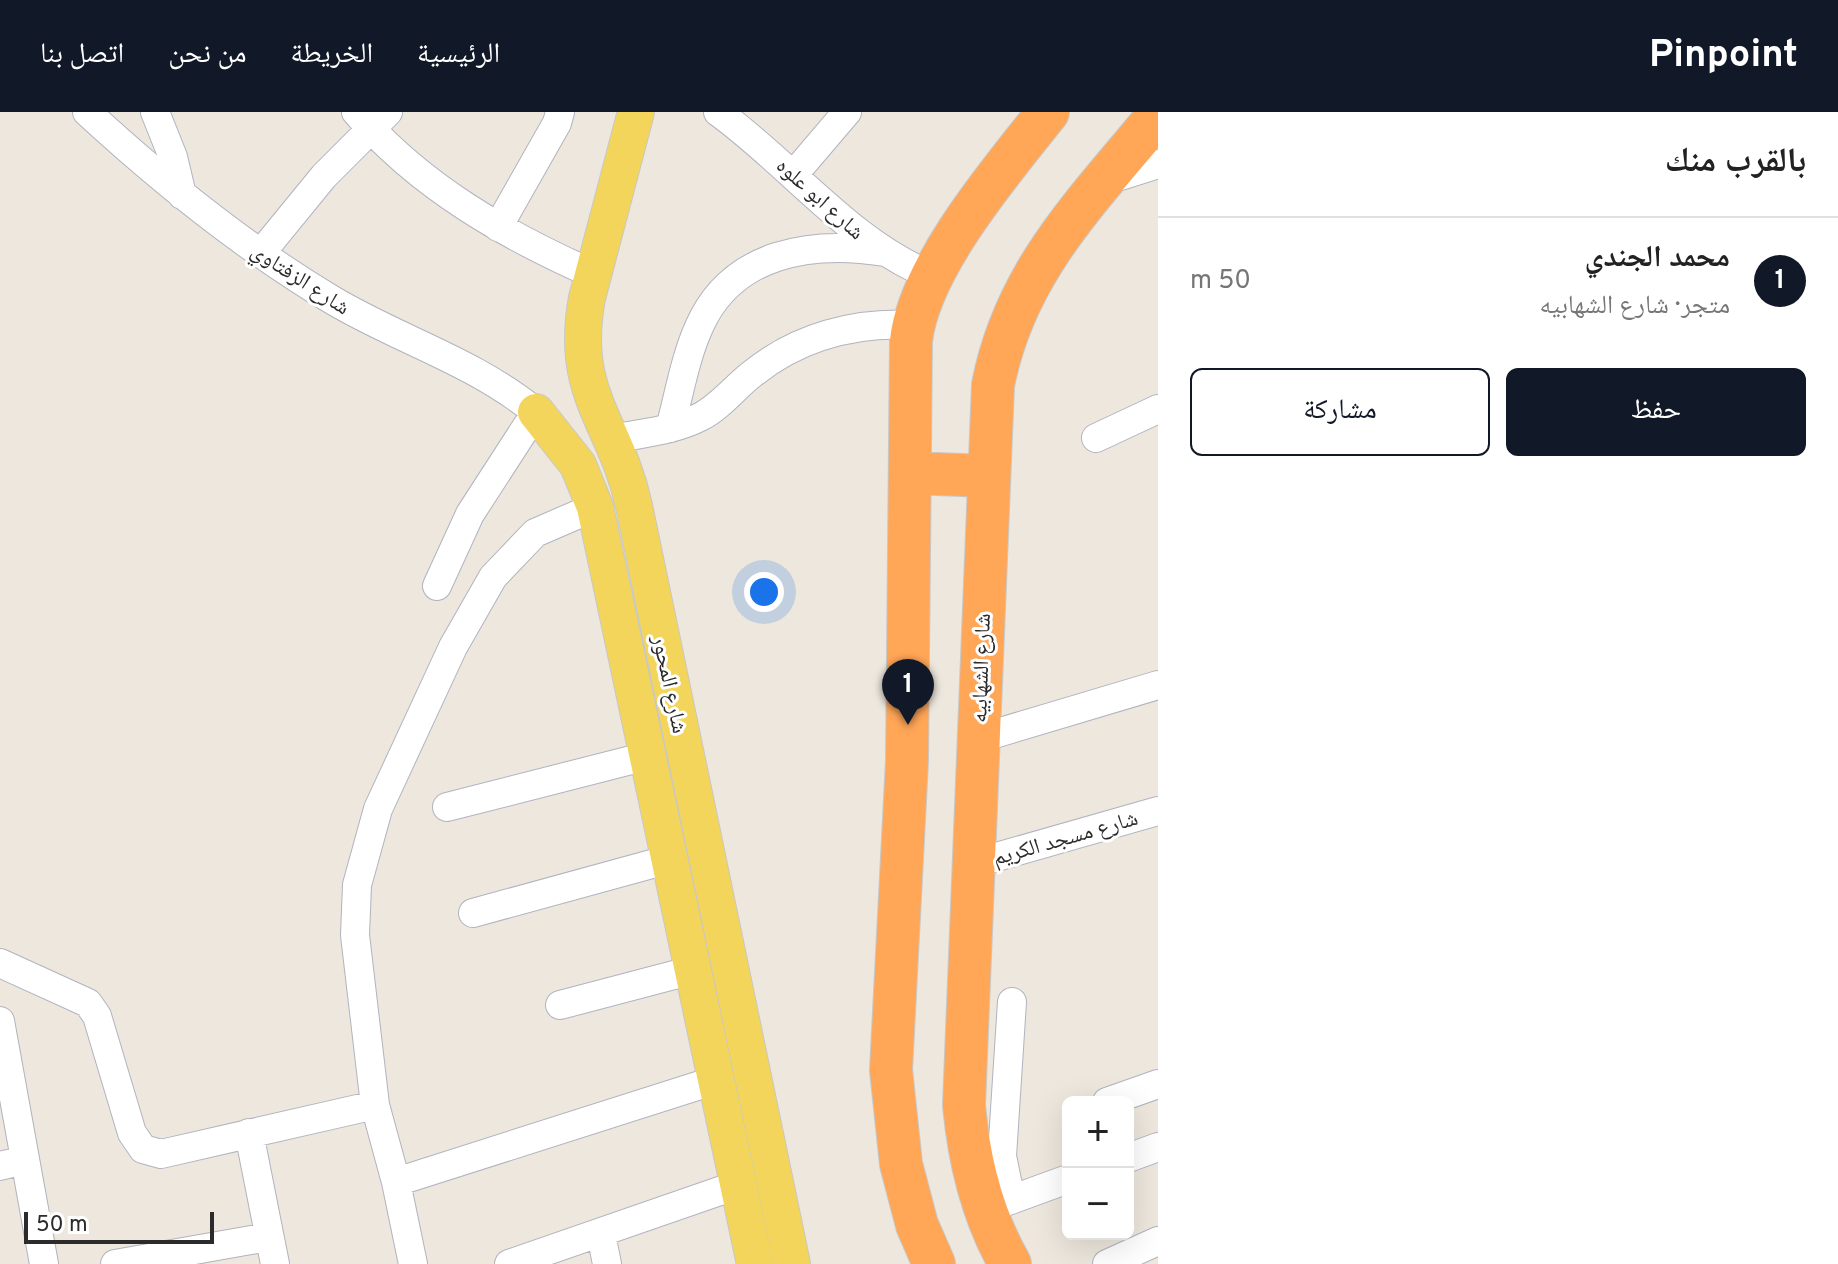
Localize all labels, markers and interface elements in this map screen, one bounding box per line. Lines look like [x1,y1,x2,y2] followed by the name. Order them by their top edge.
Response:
[1649,32,1798,81] text: Pinpoint
[40,37,124,73] text: اتصل بنا
[168,37,247,73] text: من نحن
[291,37,373,73] text: الخريطة
[417,37,500,73] text: الرئيسية
[1665,141,1806,184] text: بالقرب منك
[770,153,869,247] street label: شارع ابو علوه
[244,238,354,323] street label: شارع الزفتاوي
[1585,240,1730,277] text: محمد الجندي
[1190,265,1251,298] text: 50 m
[1775,265,1785,298] text: 1
[1540,290,1730,323] text: متجر · شارع الشهابيه
[1190,368,1490,456] button: مشاركة
[1506,368,1806,456] button: حفظ
[744,572,784,612] your location
[967,613,998,723] street label: شارع الشهابيه
[645,632,692,736] street label: شارع المحور
[882,659,934,725] pin: 1
[990,806,1141,873] street label: شارع مسجد الكريم
[1062,1096,1134,1240] map controls
[1062,1096,1134,1168] button: +
[1062,1168,1134,1240] button: −
[24,1208,214,1244] scale bar
[36,1212,88,1239] text: 50 m

